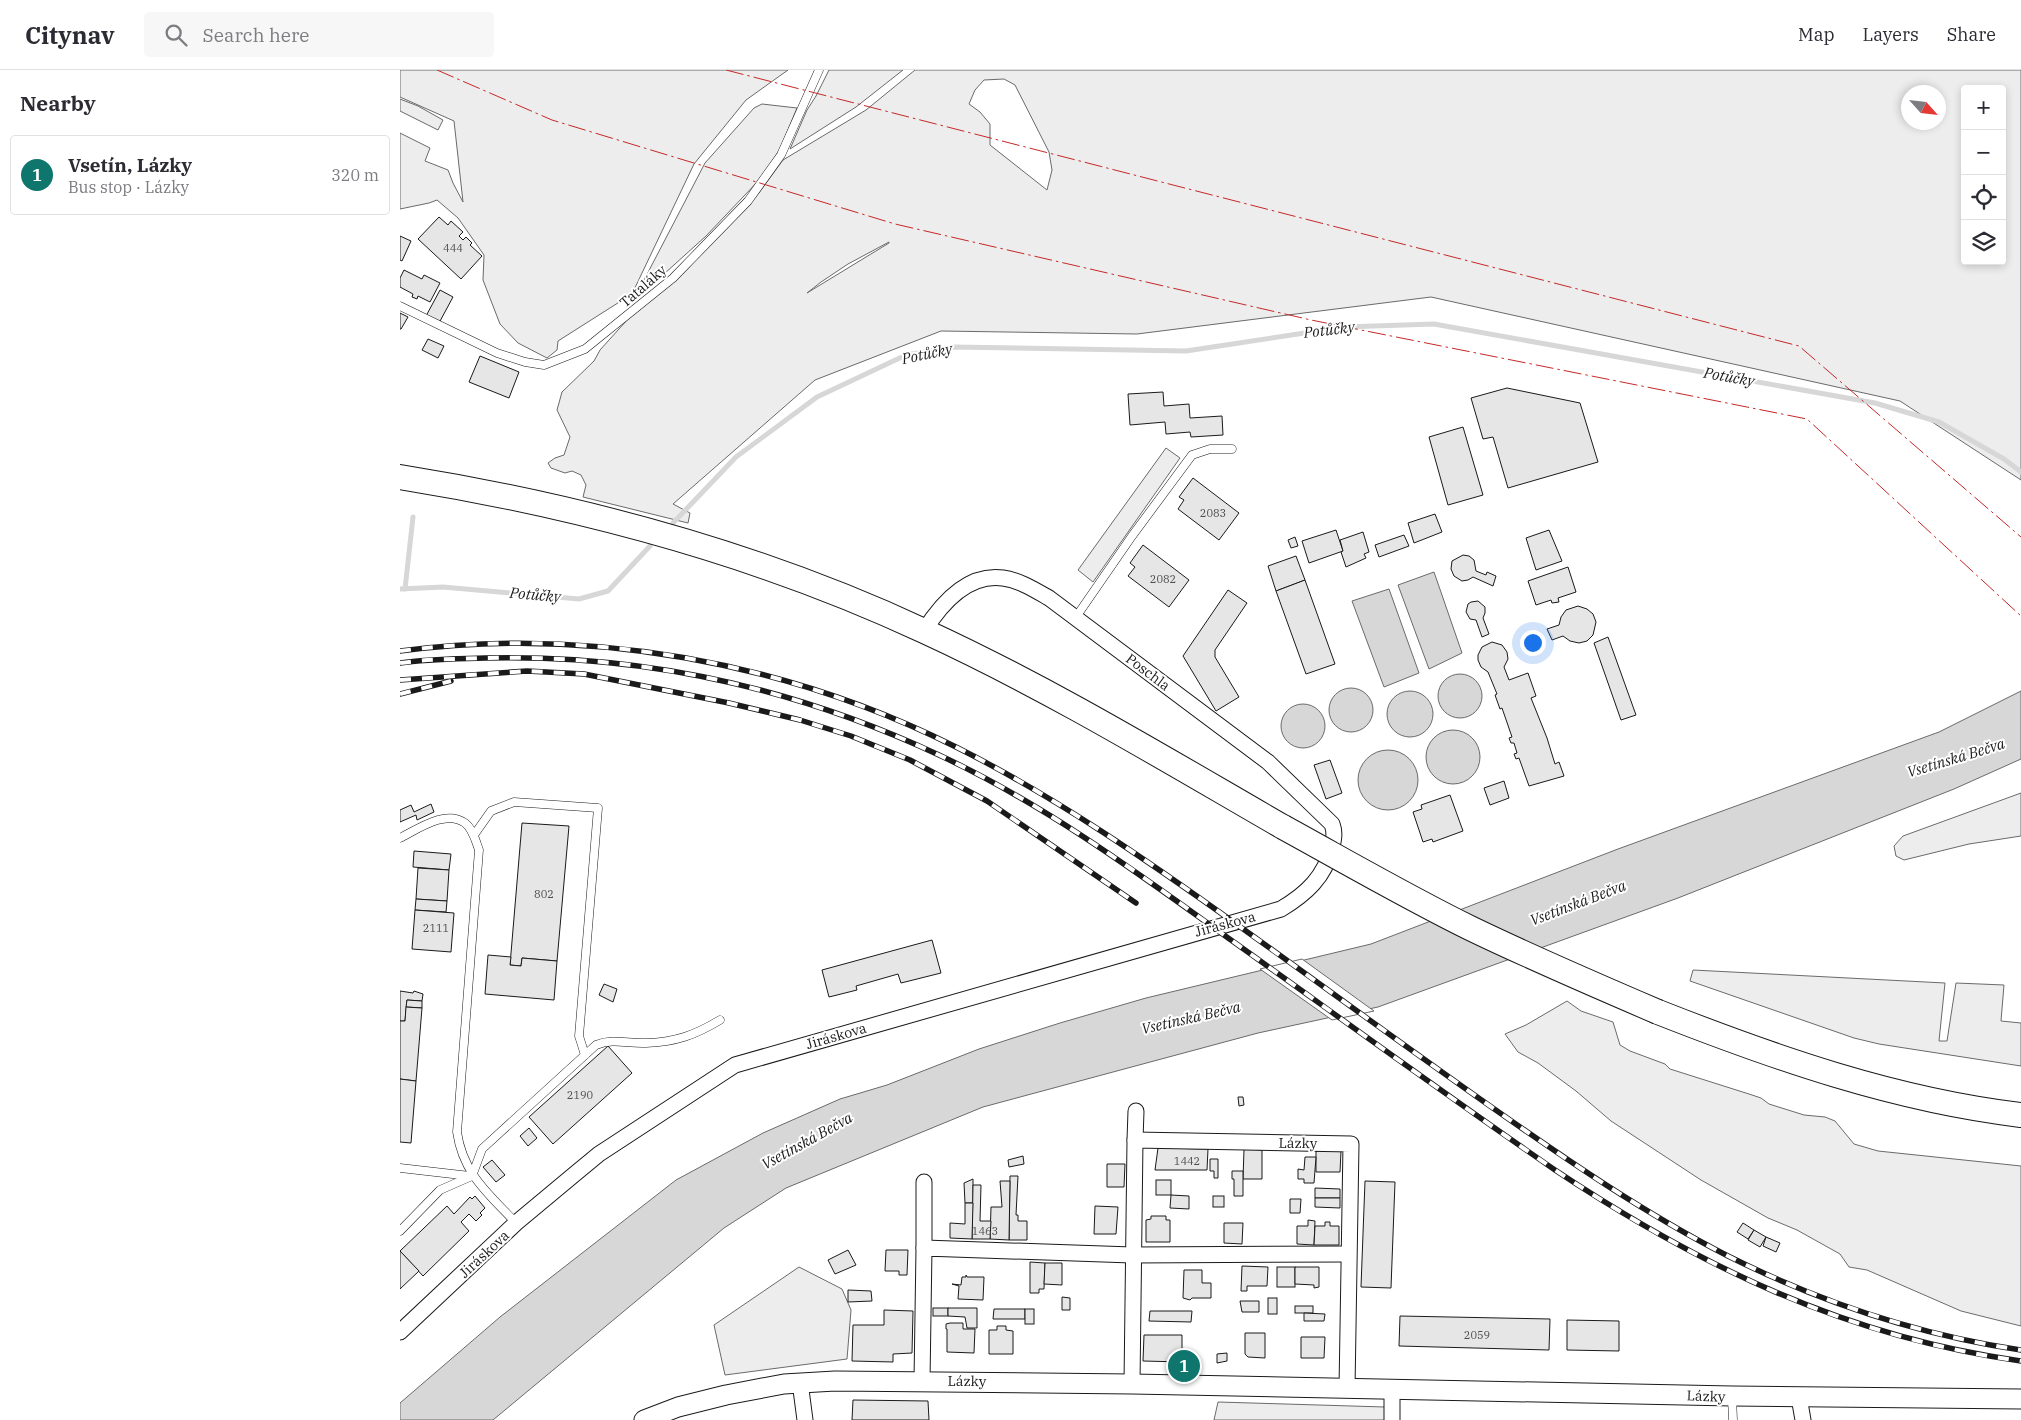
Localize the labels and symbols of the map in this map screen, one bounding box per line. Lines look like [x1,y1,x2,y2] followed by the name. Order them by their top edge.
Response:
[1901,85,1946,130] north arrow
[443,241,463,255] house number: 444
[616,260,670,311] street label: Tataláky
[1301,317,1357,342] water label: Potůčky
[899,339,955,368] water label: Potůčky
[1701,363,1757,390] water label: Potůčky
[1200,506,1226,520] house number: 2083
[1150,572,1176,586] house number: 2082
[508,583,562,606] water label: Potůčky
[1520,630,1546,656] your location
[1122,649,1174,695] street label: Poschla
[1905,733,2008,781] water label: Vsetínská Bečva
[1527,875,1629,930] water label: Vsetínská Bečva
[534,887,554,901] house number: 802
[1193,907,1258,941] street label: Jiráskova
[423,921,449,935] house number: 2111
[1139,997,1243,1038] water label: Vsetínská Bečva
[804,1019,869,1053] street label: Jiráskova
[567,1088,594,1102] house number: 2190
[758,1107,856,1173] water label: Vsetínská Bečva
[1278,1134,1318,1152] street label: Lázky
[1174,1154,1200,1168] house number: 1442
[972,1224,998,1238] house number: 1463
[455,1226,513,1282] street label: Jiráskova
[1464,1328,1490,1342] house number: 2059
[1168,1347,1200,1385] pin: 1
[947,1372,987,1390] street label: Lázky
[1686,1386,1726,1406] street label: Lázky

